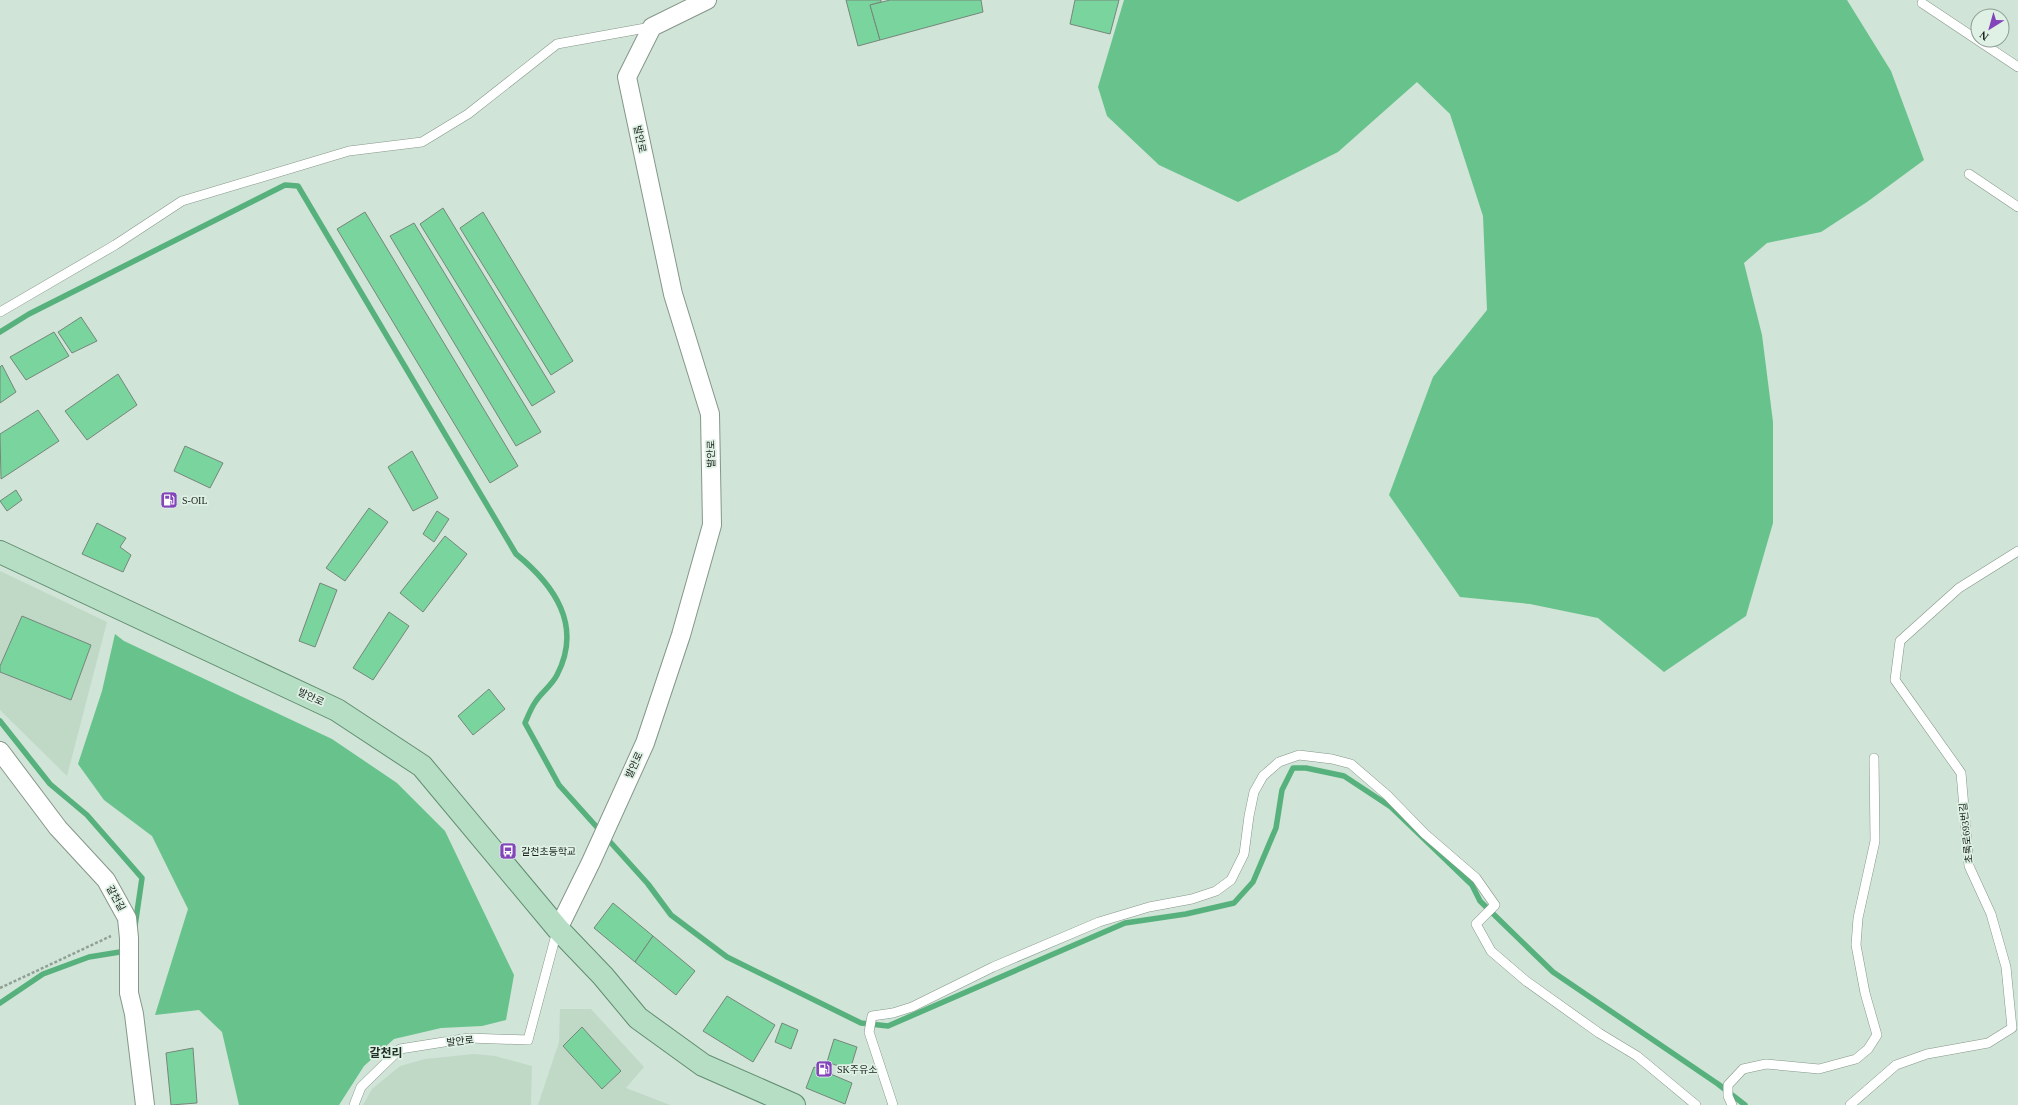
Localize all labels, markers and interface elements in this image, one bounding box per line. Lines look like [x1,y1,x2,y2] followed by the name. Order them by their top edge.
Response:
[1970,8,2010,48] north arrow
[1977,29,1991,43] text: N
[632,124,648,154] street label: 발안로
[705,440,717,468] street label: 발안로
[159,490,179,510] fuel station icon: S-OIL
[182,495,208,506] place label: S-OIL
[296,686,326,708] street label: 발안로
[623,750,645,780] street label: 발안로
[1957,802,1975,864] street label: 초록로693번길
[498,841,518,861] bus stop icon: 갈천초등학교
[521,846,576,857] place label: 갈천초등학교
[104,883,128,913] street label: 갈천길
[446,1034,474,1048] street label: 발안로
[369,1046,403,1060] district label: 갈천리
[814,1059,834,1079] fuel station icon: SK주유소
[837,1064,877,1075] place label: SK주유소

